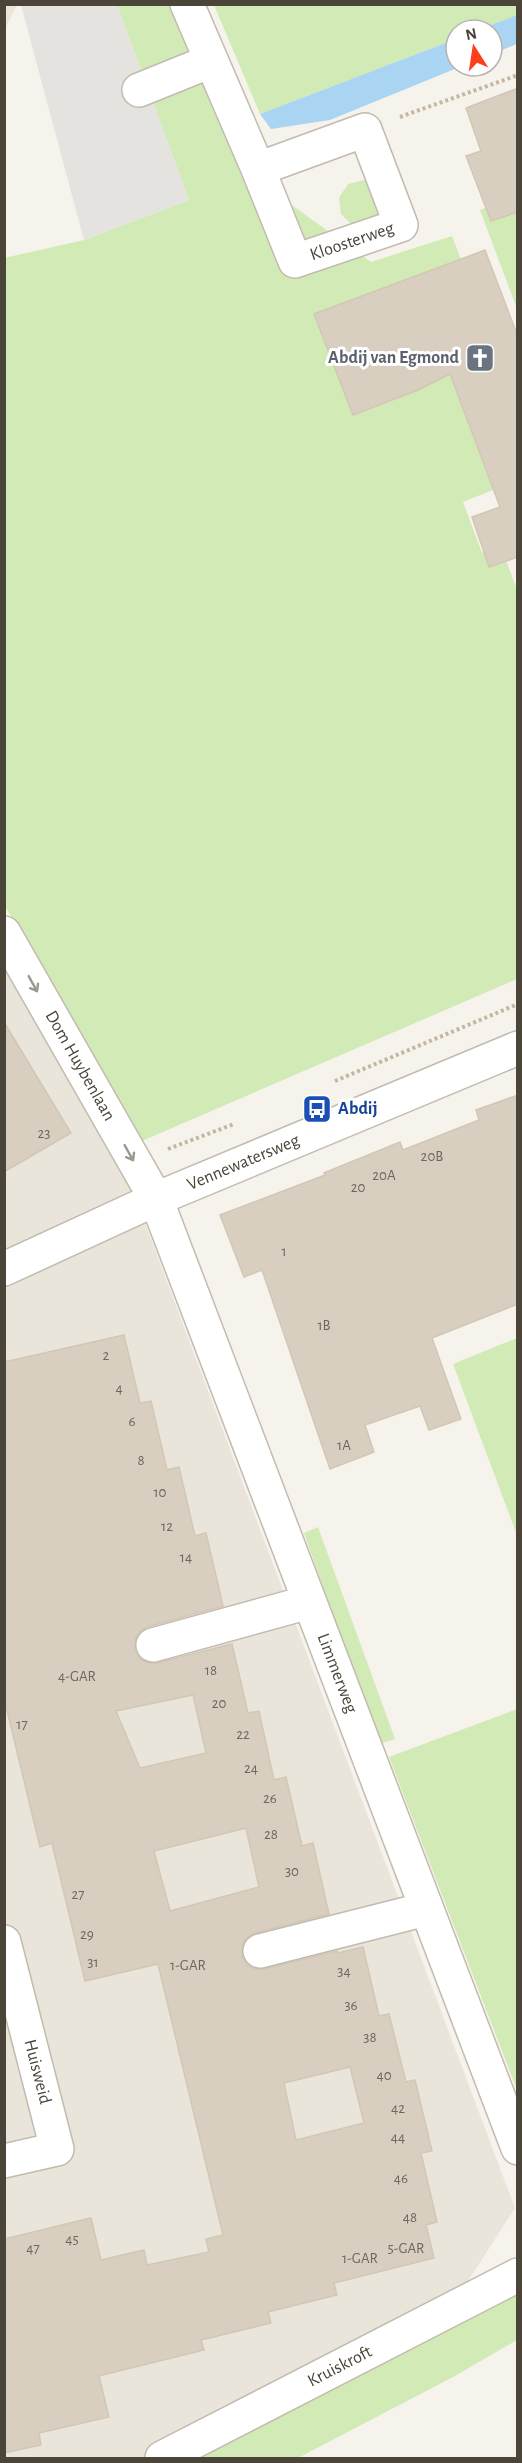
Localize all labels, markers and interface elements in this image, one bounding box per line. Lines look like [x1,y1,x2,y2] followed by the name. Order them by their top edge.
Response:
[444,18,504,78] north arrow
[464,25,478,43] text: N
[308,219,396,264] street label: Kloosterweg
[464,342,496,374] church icon: Abdij van Egmond
[328,349,460,367] place label: Abdij van Egmond
[28,974,39,992] one-way arrow
[41,1008,118,1124] street label: Dom Huybenlaan
[301,1093,333,1125] bus stop icon: Abdij
[338,1100,378,1118] place label: Abdij
[37,1126,51,1141] house number: 23
[185,1131,302,1194] street label: Vennewatersweg
[123,1144,135,1161] one-way arrow
[421,1149,443,1164] house number: 20B
[372,1168,396,1183] house number: 20A
[351,1180,365,1195] house number: 20
[281,1244,287,1259] house number: 1
[317,1318,331,1333] house number: 1B
[103,1348,110,1363] house number: 2
[115,1381,123,1396] house number: 4
[128,1414,136,1429] house number: 6
[337,1438,351,1453] house number: 1A
[137,1453,145,1468] house number: 8
[153,1485,167,1500] house number: 10
[161,1519,173,1534] house number: 12
[180,1550,192,1565] house number: 14
[314,1631,360,1716] street label: Limmerweg
[205,1663,217,1678] house number: 18
[58,1669,96,1684] house number: 4-GAR
[212,1696,226,1711] house number: 20
[16,1717,28,1732] house number: 17
[236,1727,250,1742] house number: 22
[244,1761,258,1776] house number: 24
[263,1791,277,1806] house number: 26
[264,1827,278,1842] house number: 28
[285,1864,299,1879] house number: 30
[71,1887,85,1902] house number: 27
[80,1927,94,1942] house number: 29
[87,1955,99,1970] house number: 31
[170,1958,206,1973] house number: 1-GAR
[337,1964,351,1979] house number: 34
[344,1998,358,2013] house number: 36
[363,2030,377,2045] house number: 38
[20,2037,54,2106] street label: Huisweid
[376,2068,392,2083] house number: 40
[391,2101,405,2116] house number: 42
[391,2130,405,2145] house number: 44
[394,2171,408,2186] house number: 46
[403,2210,417,2225] house number: 48
[65,2232,79,2247] house number: 45
[26,2241,40,2256] house number: 47
[388,2241,424,2256] house number: 5-GAR
[342,2251,378,2266] house number: 1-GAR
[305,2343,375,2390] street label: Kruiskroft

